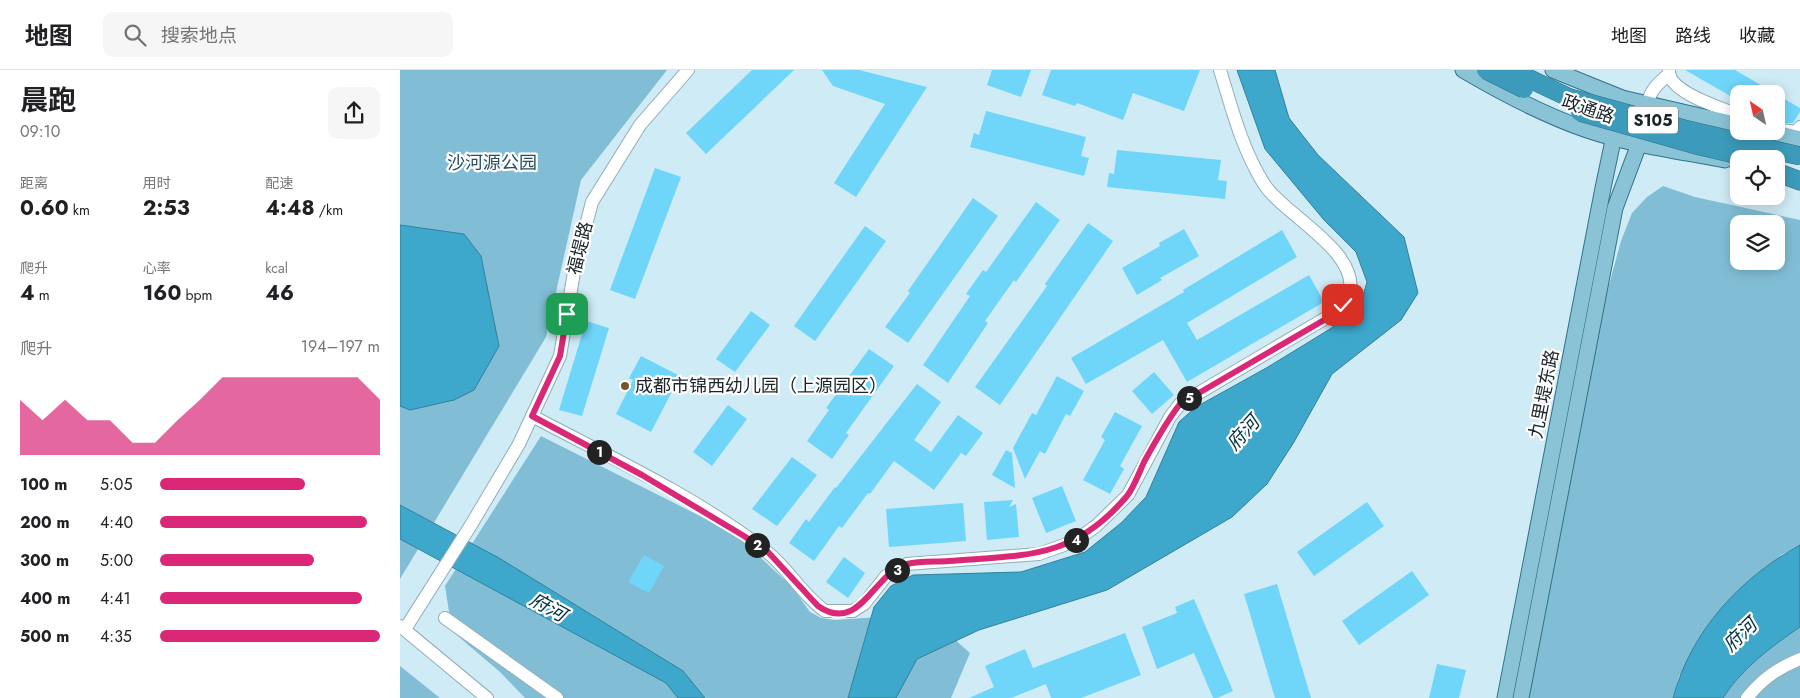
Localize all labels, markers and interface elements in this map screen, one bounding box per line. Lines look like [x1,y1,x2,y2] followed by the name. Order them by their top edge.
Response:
[103,12,453,57] search box
[25,18,73,53] text: 地图
[121,21,149,49] icon: search
[161,22,237,49] text: 搜索地点
[1611,23,1647,49] text: 地图
[1675,23,1711,49] text: 路线
[1739,23,1775,49] text: 收藏
[20,80,76,121] text: 晨跑
[1730,85,1785,140] north arrow
[1730,85,1785,270] map controls
[328,87,380,139] button: share
[1558,88,1618,130] street label: 政通路
[1628,106,1678,134] road number: S105
[20,120,60,143] text: 09:10
[447,150,537,176] park label: 沙河源公园
[1730,150,1785,205] button: locate
[20,173,48,193] text: 距离
[143,173,171,193] text: 用时
[265,173,293,193] text: 配速
[20,193,69,223] text: 0.60
[143,193,190,223] text: 2:53
[265,193,315,223] text: 4:48
[69,200,90,220] text: km
[315,200,343,220] text: /km
[1730,215,1785,270] button: layers
[561,219,599,277] street label: 福堤路
[20,258,48,278] text: 爬升
[143,258,171,278] text: 心率
[265,258,288,278] text: kcal
[20,278,35,308] text: 4
[143,278,181,308] text: 160
[265,278,294,308] text: 46
[1322,284,1364,326] pin
[35,285,50,305] text: m
[181,285,212,305] text: bpm
[1329,291,1357,319] icon: check
[546,293,588,335] pin
[553,300,581,328] icon: arrive
[301,335,380,358] text: 194–197 m
[20,337,52,360] text: 爬升
[1523,347,1565,441] street label: 九里堤东路
[635,373,887,399] place label: 成都市锦西幼儿园（上源园区）
[619,380,631,392] marker: 成都市锦西幼儿园（上源园区）
[1176,386,1202,410] pin: 5
[1185,388,1194,408] text: 5
[1220,407,1268,456] water label: 府河
[586,440,612,464] pin: 1
[596,442,603,462] text: 1
[20,473,67,496] text: 100 m
[100,473,132,496] text: 5:05
[20,511,70,534] text: 200 m
[100,511,133,534] text: 4:40
[1064,528,1088,552] pin: 4
[1072,530,1081,550] text: 4
[744,532,770,558] pin: 2
[753,535,762,555] text: 2
[20,549,69,572] text: 300 m
[100,549,133,572] text: 5:00
[884,558,910,582] pin: 3
[893,560,902,580] text: 3
[525,586,575,630] water label: 府河
[20,587,70,610] text: 400 m
[100,587,131,610] text: 4:41
[1717,609,1766,658] water label: 府河
[20,625,69,648] text: 500 m
[100,625,132,648] text: 4:35

